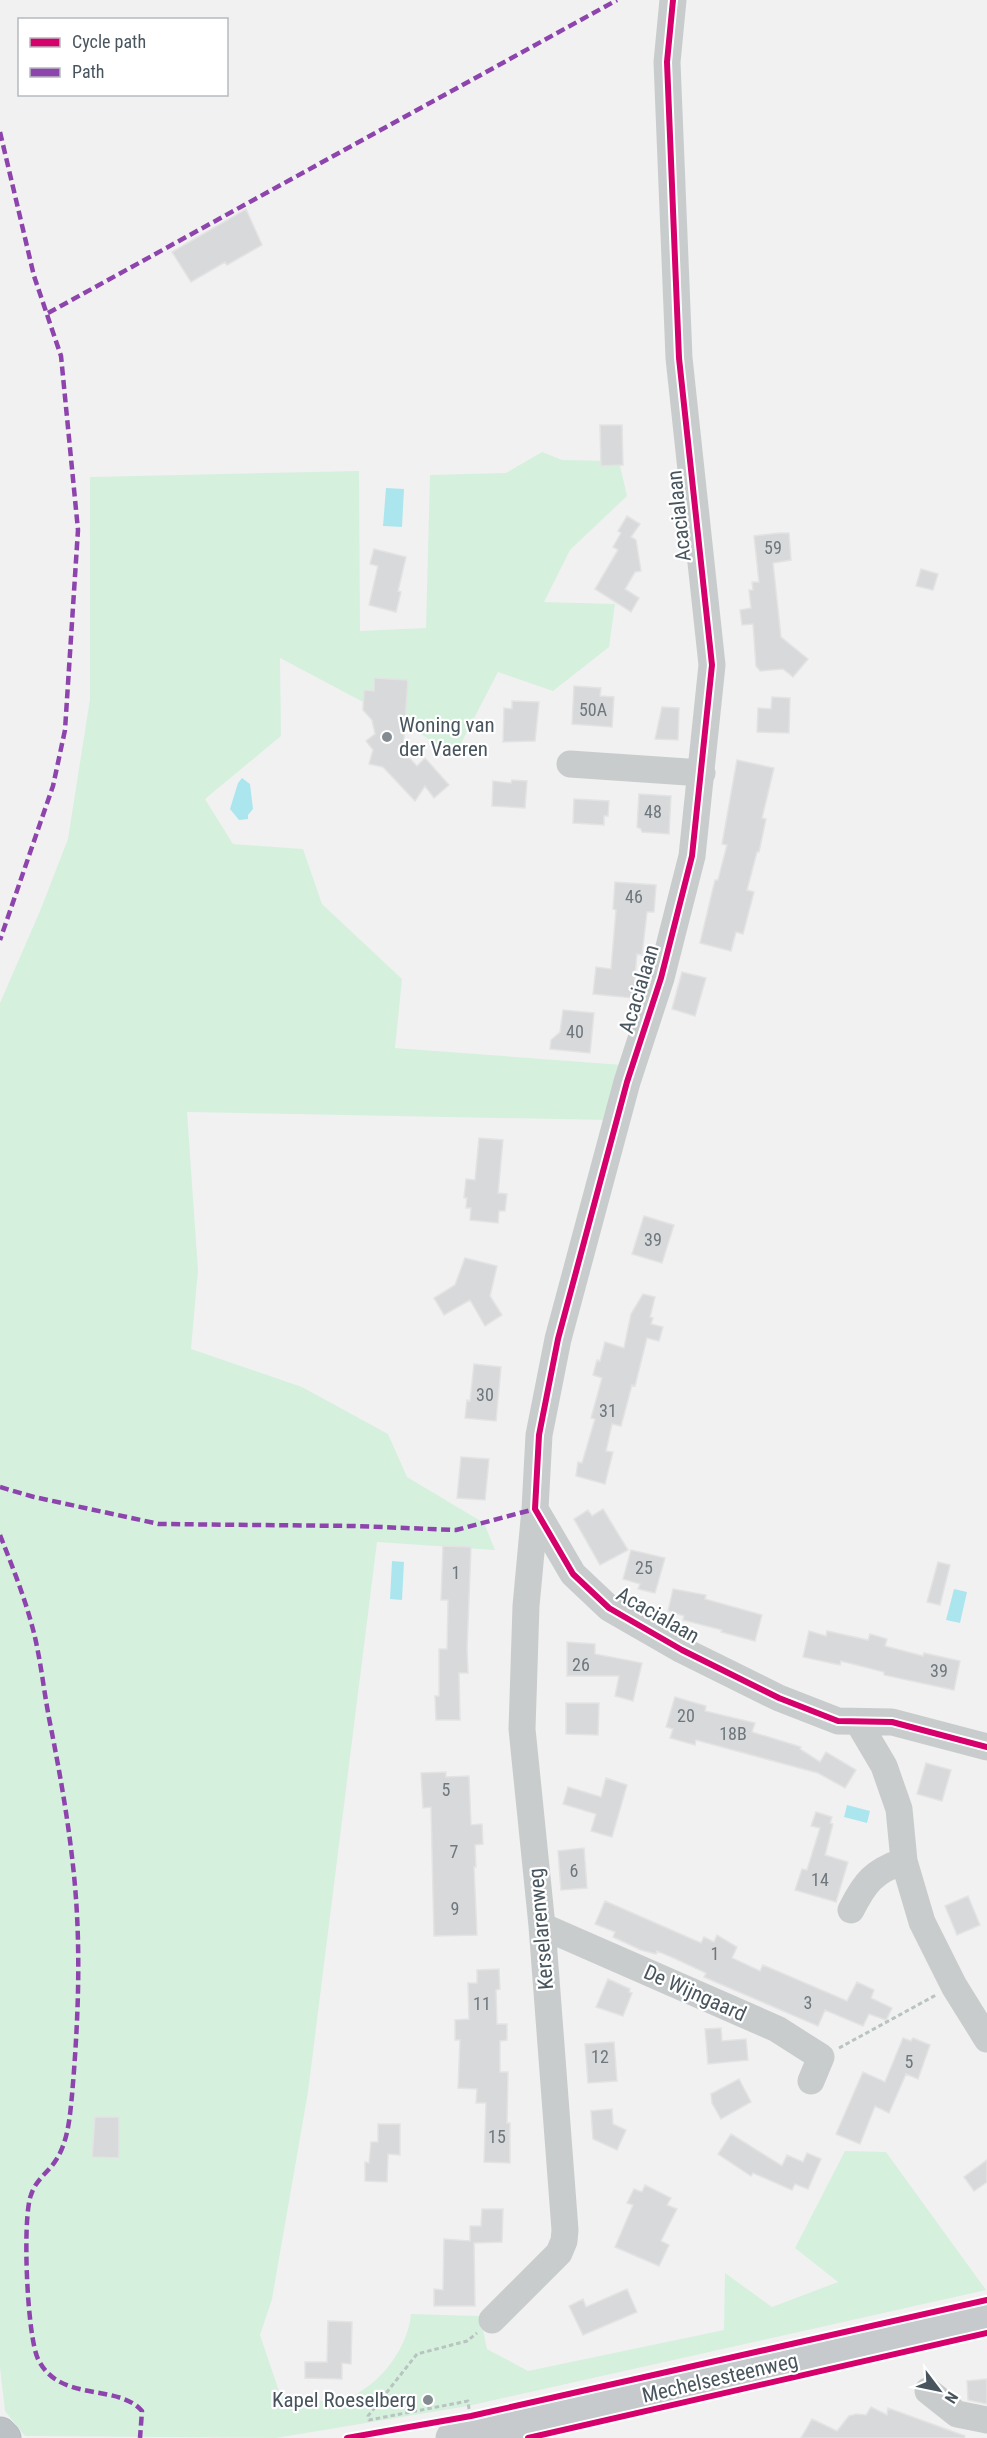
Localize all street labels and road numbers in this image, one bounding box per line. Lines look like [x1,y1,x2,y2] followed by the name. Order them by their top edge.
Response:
[662,469,696,563] street label: Acacialaan
[614,942,664,1036] street label: Acacialaan
[612,1582,704,1648] street label: Acacialaan
[524,1867,558,1991] street label: Kerselarenweg
[640,1960,750,2026] street label: De Wijngaard
[640,2348,800,2408] street label: Mechelsesteenweg

